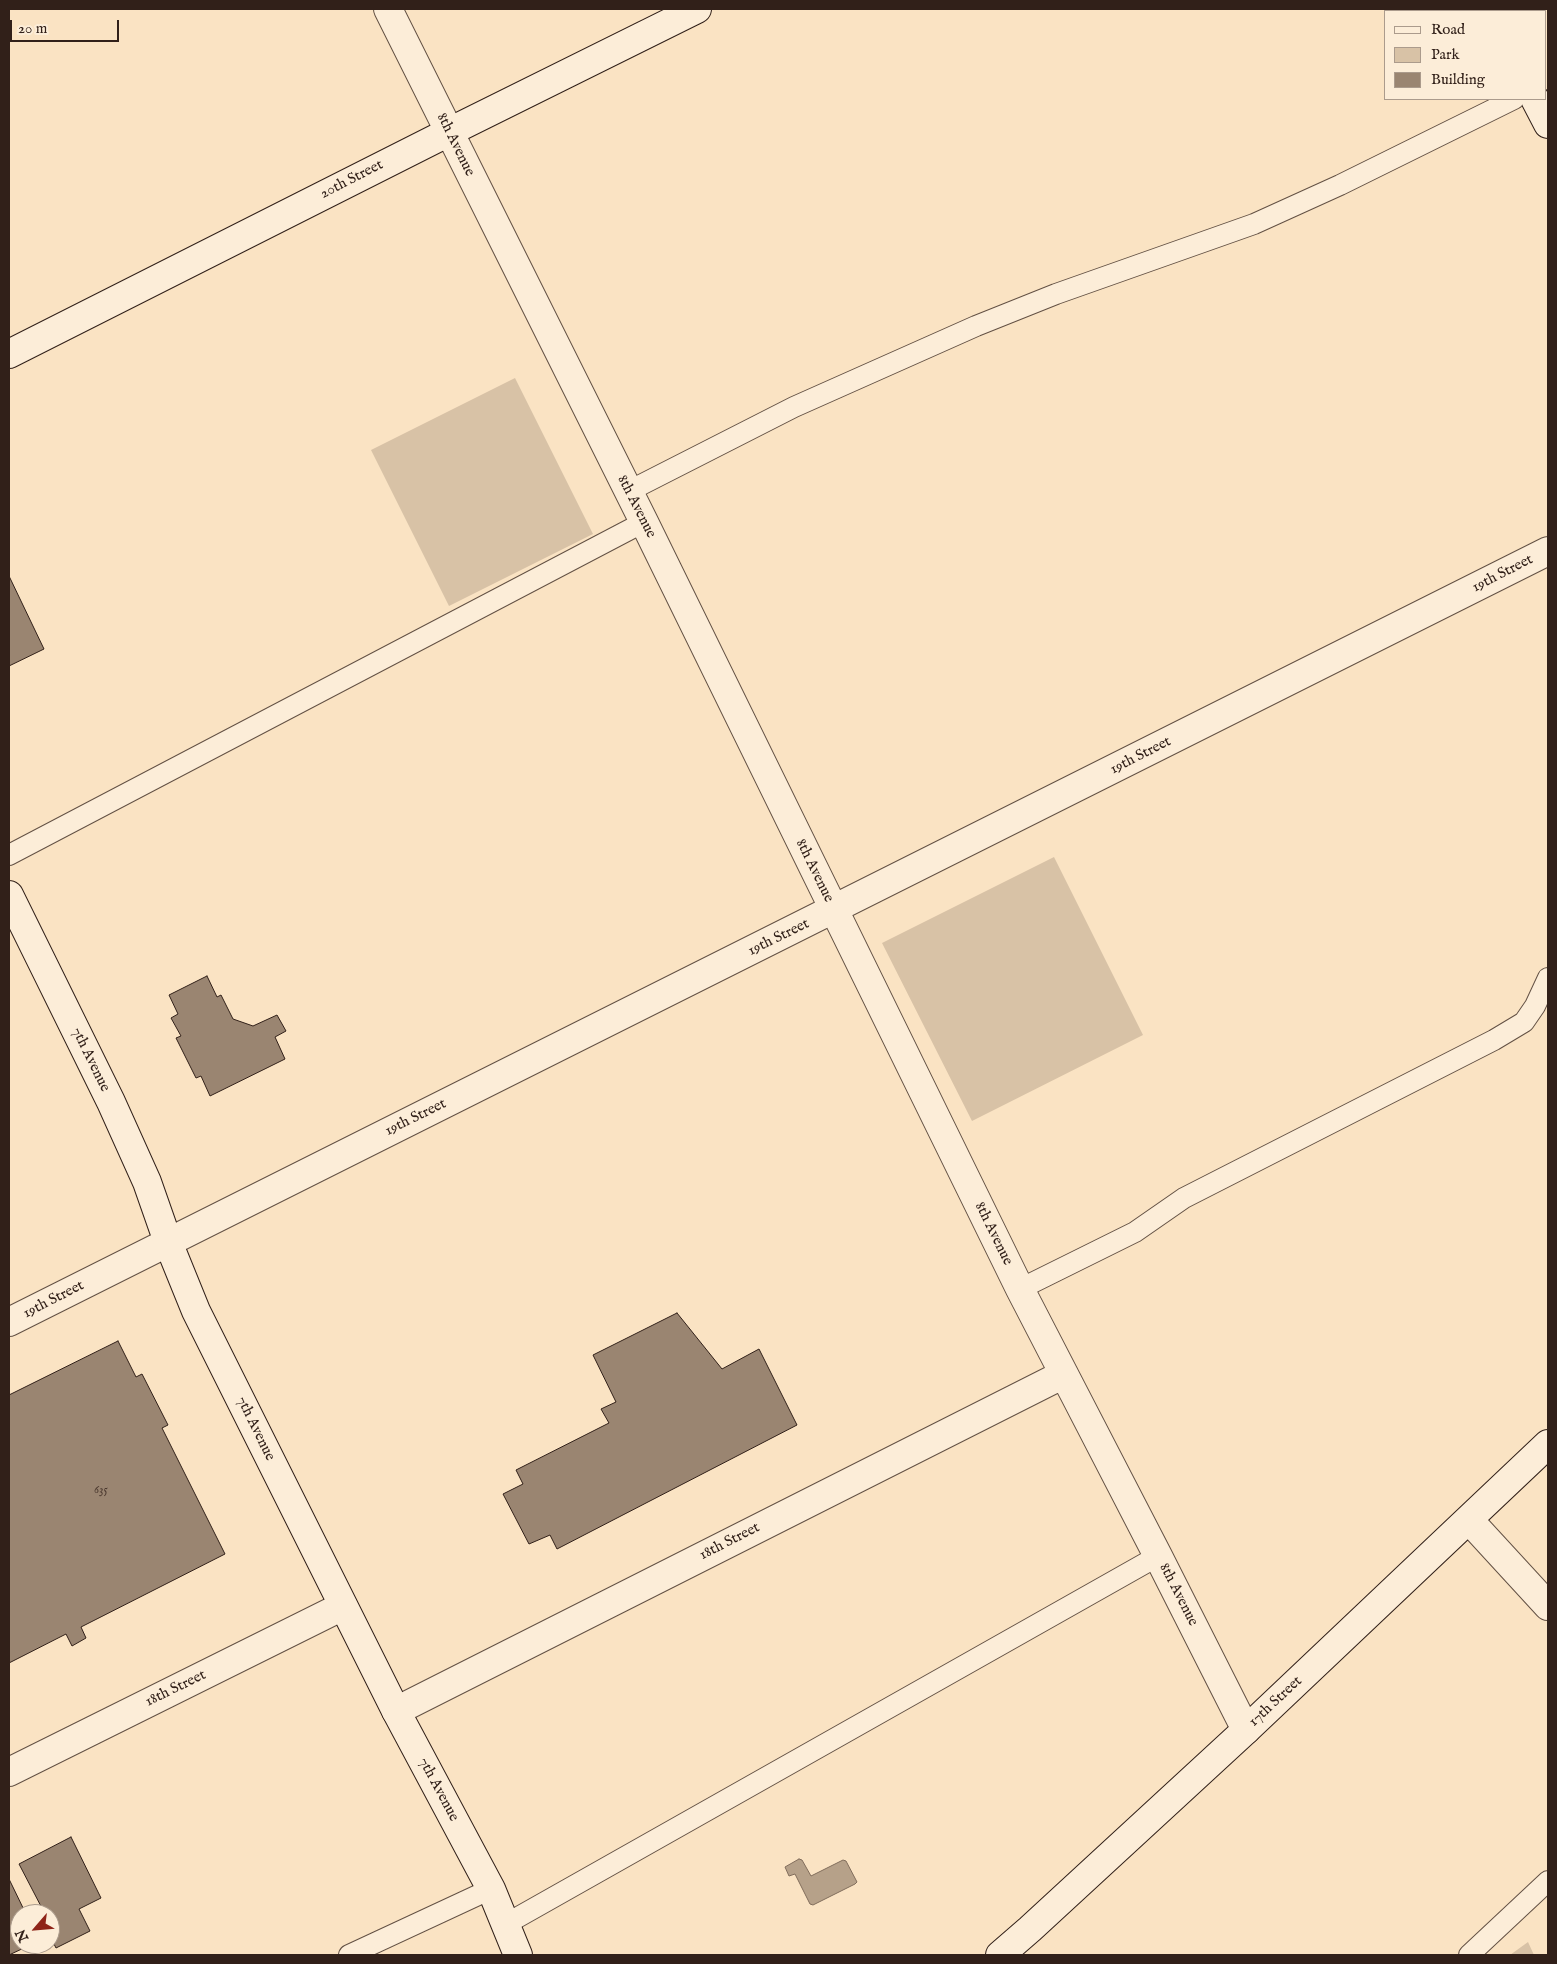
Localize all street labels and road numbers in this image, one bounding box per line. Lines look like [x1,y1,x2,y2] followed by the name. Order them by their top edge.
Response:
[432,110,478,180] street label: 8th Avenue
[318,157,386,203] street label: 20th Street
[613,473,659,541] street label: 8th Avenue
[1470,551,1536,597] street label: 19th Street
[1108,733,1174,779] street label: 19th Street
[791,836,837,906] street label: 8th Avenue
[745,915,813,961] street label: 19th Street
[67,1025,113,1095] street label: 7th Avenue
[382,1095,450,1141] street label: 19th Street
[970,1199,1016,1269] street label: 8th Avenue
[21,1277,87,1323] street label: 19th Street
[232,1394,278,1464] street label: 7th Avenue
[697,1519,763,1565] street label: 18th Street
[1155,1561,1201,1629] street label: 8th Avenue
[143,1667,209,1711] street label: 18th Street
[1246,1673,1306,1731] street label: 17th Street
[414,1755,462,1825] street label: 7th Avenue

